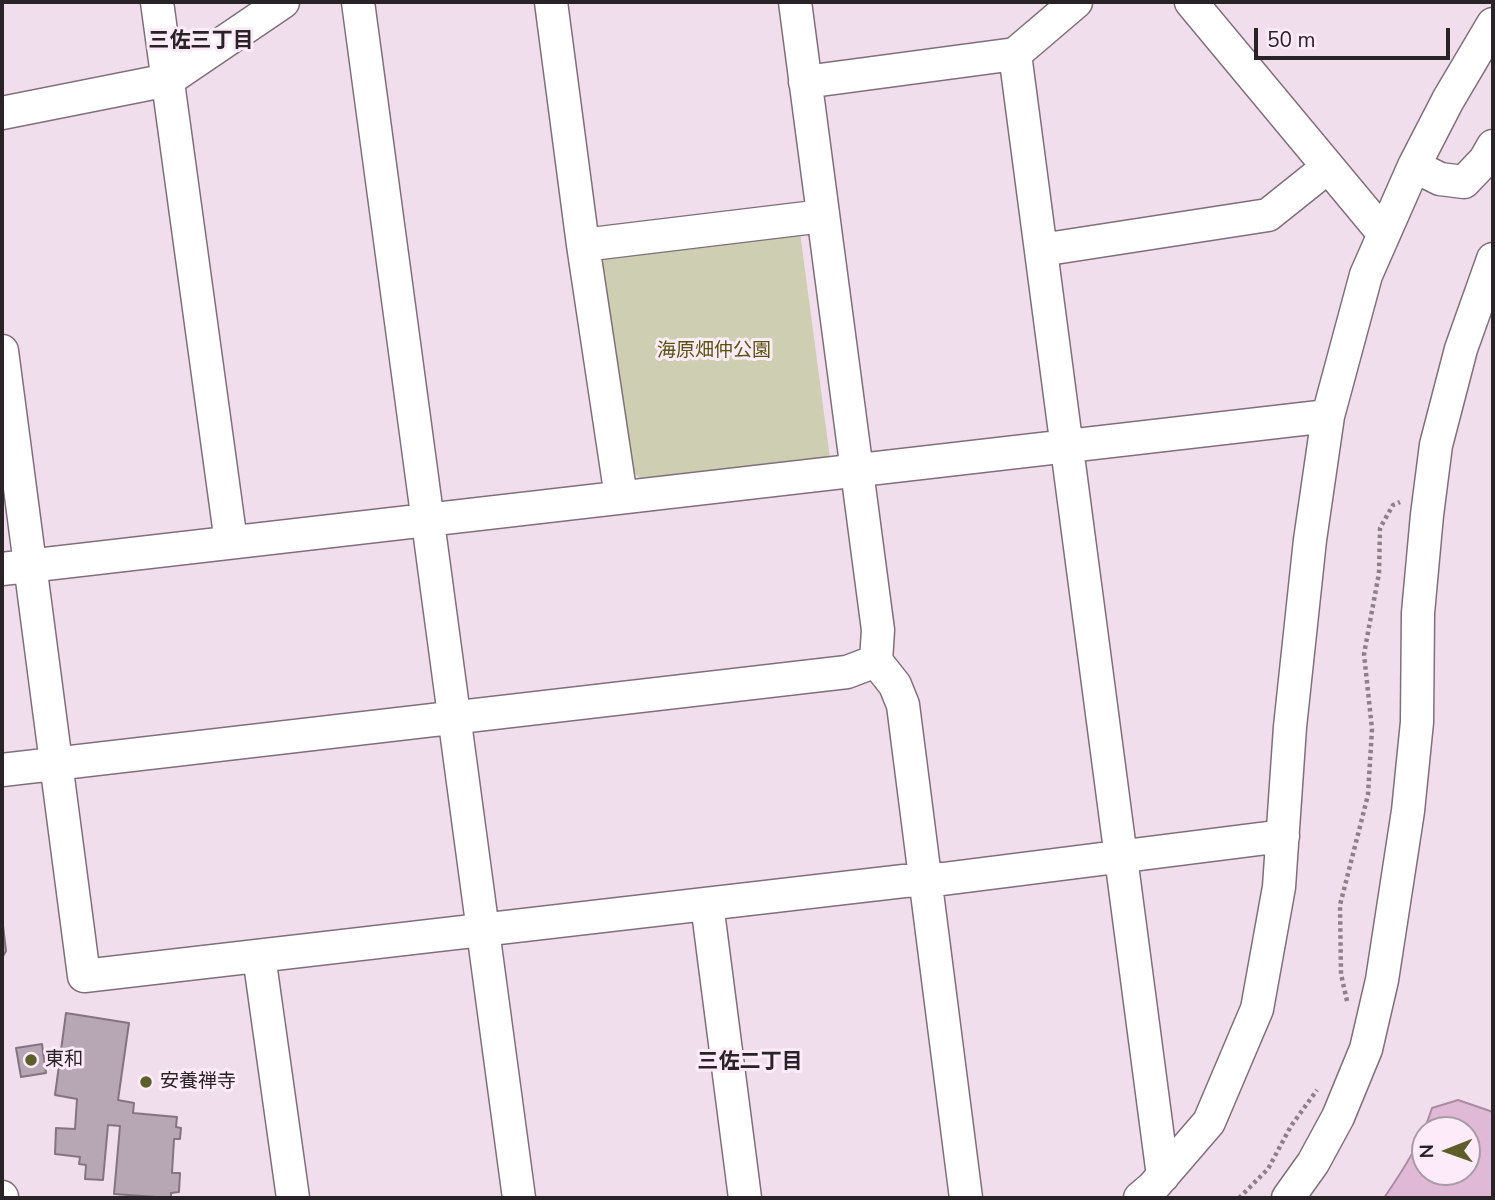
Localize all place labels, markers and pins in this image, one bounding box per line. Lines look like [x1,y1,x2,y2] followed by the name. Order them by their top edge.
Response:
[45,1049,83,1071] place label: 東和
[23,1052,39,1068] marker: 東和
[160,1071,236,1093] place label: 安養禅寺
[138,1074,154,1090] marker: 安養禅寺

